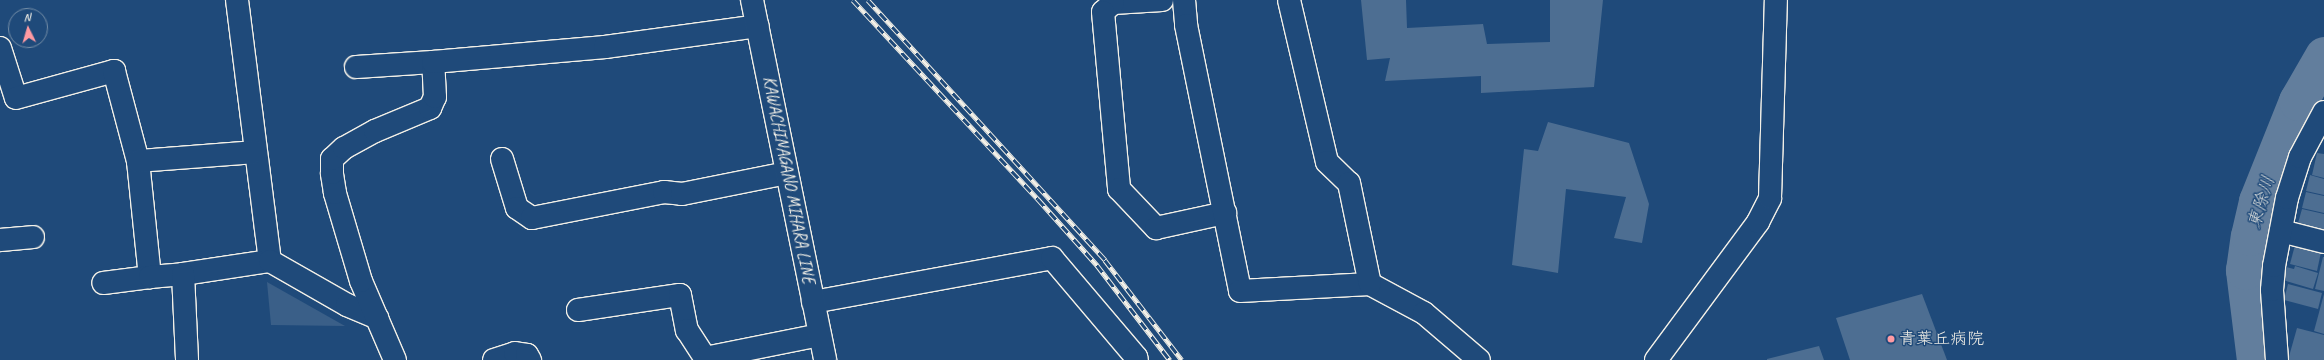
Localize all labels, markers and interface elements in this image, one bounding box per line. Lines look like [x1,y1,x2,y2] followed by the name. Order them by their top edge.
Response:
[8,8,48,48] north arrow
[23,10,31,24] text: N
[759,75,819,285] street label: KAWACHINAGANO MIHARA LINE
[2243,173,2279,231] water label: 東除川
[1899,329,1984,349] place label: 青葉丘病院
[1886,334,1896,344] marker: 青葉丘病院

